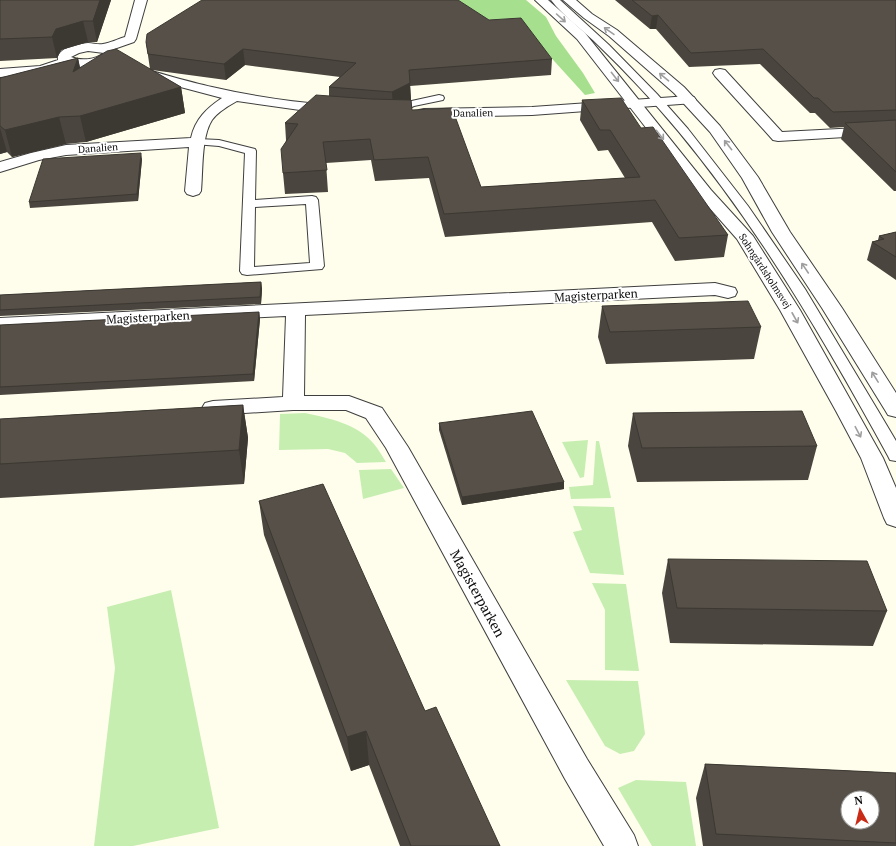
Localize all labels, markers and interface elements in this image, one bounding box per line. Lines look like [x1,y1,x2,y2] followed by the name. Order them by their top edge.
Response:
[556,13,566,23] one-way arrow
[604,27,615,35] one-way arrow
[611,71,619,82] one-way arrow
[659,73,670,82] one-way arrow
[453,106,493,120] street label: Danalien
[655,129,664,140] one-way arrow
[78,140,119,156] street label: Danalien
[723,140,732,151] one-way arrow
[736,231,794,311] street label: Sohngårdsholmsvej
[801,263,809,274] one-way arrow
[554,285,638,305] street label: Magisterparken
[106,307,190,327] street label: Magisterparken
[791,312,799,324] one-way arrow
[871,371,879,383] one-way arrow
[855,425,862,437] one-way arrow
[446,546,510,641] street label: Magisterparken
[840,790,880,830] north arrow
[854,792,864,808] text: N

